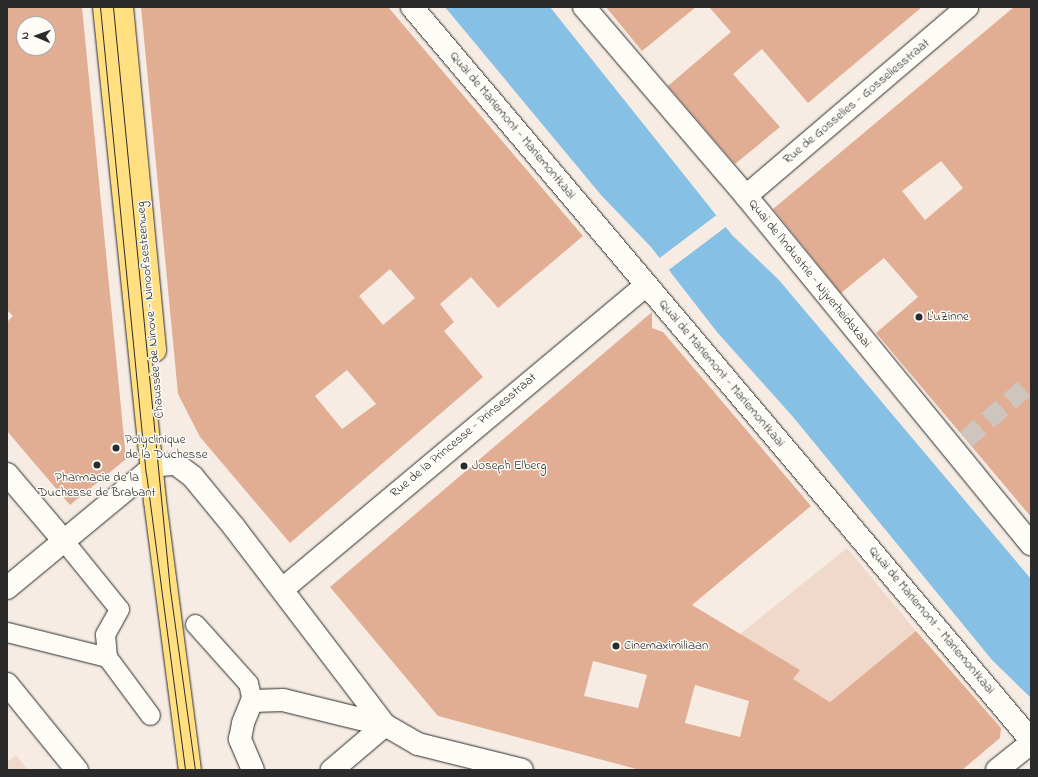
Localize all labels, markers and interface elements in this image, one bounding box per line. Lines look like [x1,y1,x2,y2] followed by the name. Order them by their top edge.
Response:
[16,16,56,56] north arrow
[17,32,33,40] text: N
[780,36,934,168] street label: Rue de Gosselies - Gosseliesstraat
[446,49,578,203] street label: Quai de Mariemont - Mariemontkaai
[744,197,874,351] street label: Quai de l'Industrie - Nijverheidskaai
[134,201,168,419] street label: Chaussée de Ninove - Ninoofsesteenweg
[655,297,787,451] street label: Quai de Mariemont - Mariemontkaai
[927,309,969,325] place label: L'uZinne
[914,312,924,322] marker: L'uZinne
[388,370,540,502] street label: Rue de la Princesse - Prinsesstraat
[125,433,208,464] place label: Polyclinique de la Duchesse
[110,442,122,454] marker: Polyclinique de la Duchesse
[472,458,546,474] place label: Joseph Elberg
[92,460,102,470] marker: Pharmacie de la Duchesse de Brabant
[459,461,469,471] marker: Joseph Elberg
[38,471,156,502] place label: Pharmacie de la Duchesse de Brabant
[865,544,997,698] street label: Quai de Mariemont - Mariemontkaai
[624,638,708,654] place label: Cinemaximiliaan
[611,641,621,651] marker: Cinemaximiliaan

